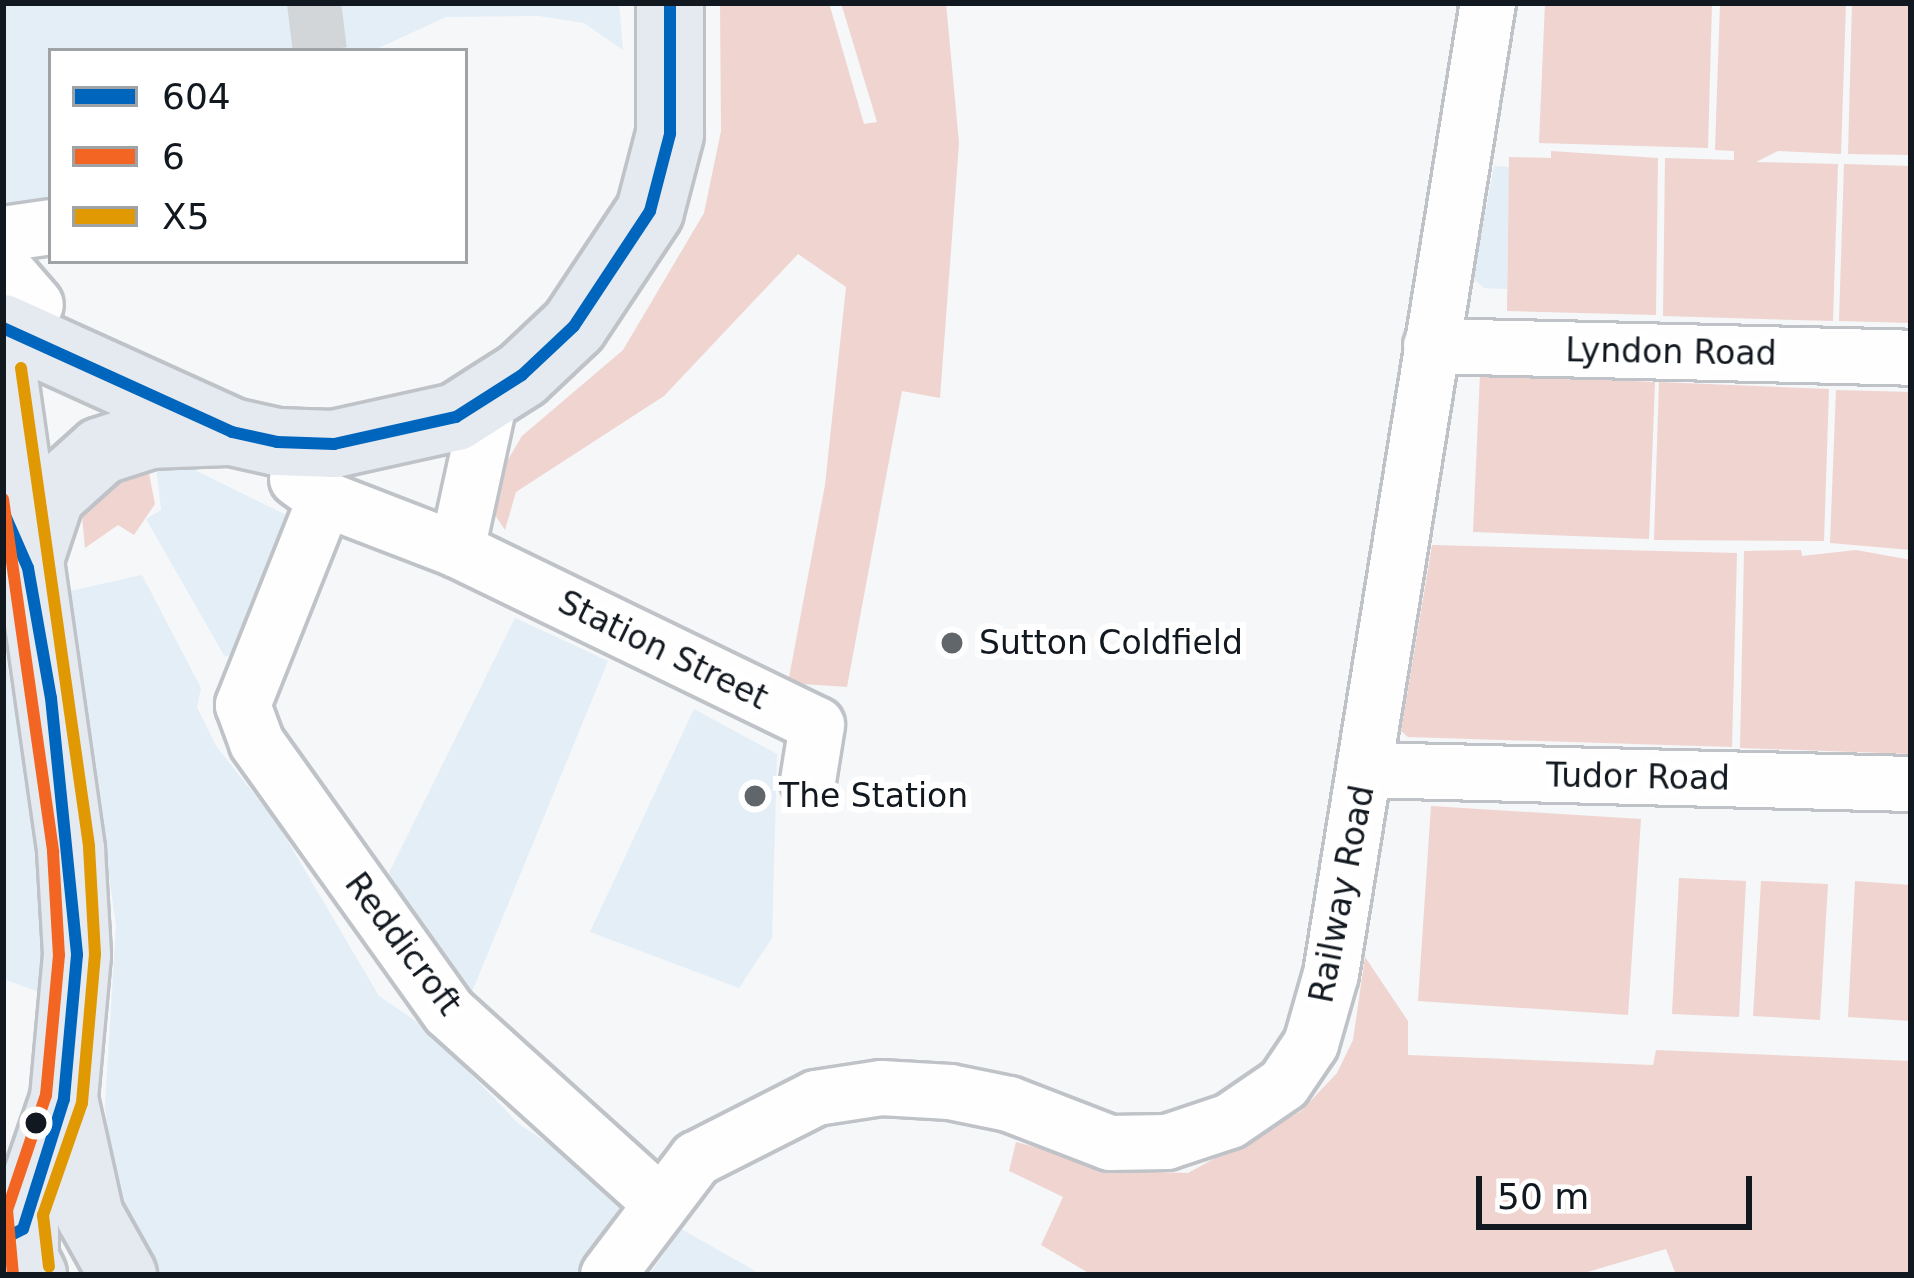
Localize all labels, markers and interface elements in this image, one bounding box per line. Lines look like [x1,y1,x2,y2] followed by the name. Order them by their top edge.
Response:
[48,48,468,264] legend
[162,76,231,117] text: 604
[162,136,185,177] text: 6
[162,196,210,237] text: X5
[1565,330,1777,374] street label: Lyndon Road
[552,582,774,718] street label: Station Street
[979,623,1243,663] place label: Sutton Coldfield
[936,627,968,659] marker: Sutton Coldfield
[1546,756,1730,798] street label: Tudor Road
[779,776,968,816] place label: The Station
[1301,782,1383,1006] street label: Railway Road
[742,783,768,809] marker: The Station
[337,865,469,1023] street label: Reddicroft
[25,1112,47,1134] unlabelled marker
[1482,1152,1758,1226] scale bar
[1497,1176,1589,1217] text: 50 m

